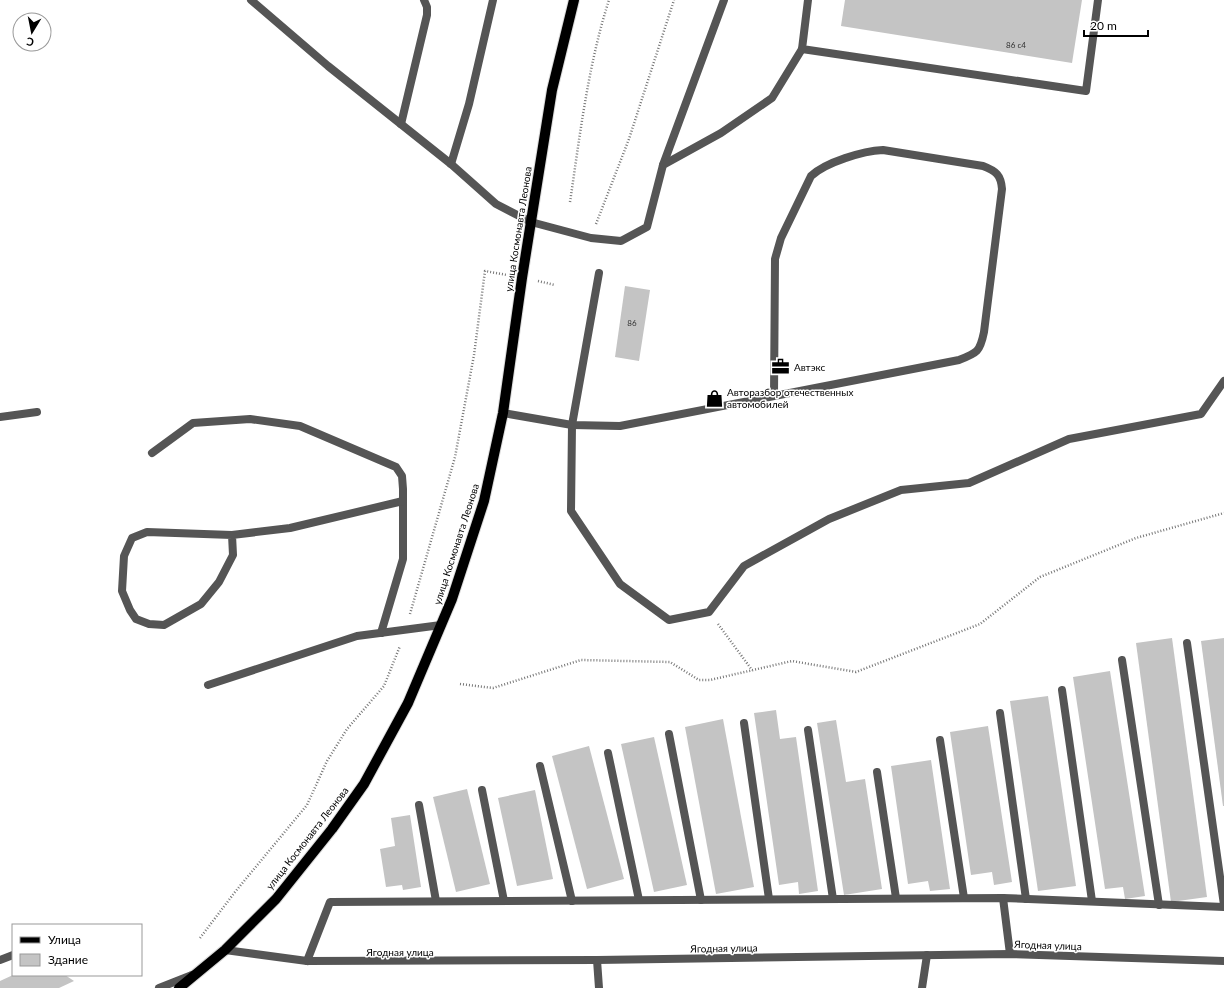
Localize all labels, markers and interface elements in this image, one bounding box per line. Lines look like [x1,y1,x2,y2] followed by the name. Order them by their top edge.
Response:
[12,12,52,52] north arrow
[1084,12,1148,38] scale bar
[1090,18,1117,33] text: 20 m
[25,35,35,49] text: С
[1006,40,1026,50] house number: 86 с4
[502,165,534,293] street label: улица Космонавта Леонова
[627,318,637,328] house number: 86
[771,357,791,377] office icon: Автэкс
[794,361,825,373] place label: Автэкс
[727,386,853,410] place label: Авторазбор отечественных автомобилей
[704,388,724,408] shop icon: Авторазбор отечественных автомобилей
[431,482,481,606] street label: улица Космонавта Леонова
[263,784,351,892] street label: улица Космонавта Леонова
[12,924,142,976] legend
[48,932,81,947] text: Улица
[1013,938,1082,952] street label: Ягодная улица
[689,941,758,955] street label: Ягодная улица
[365,946,434,958] street label: Ягодная улица
[48,952,88,967] text: Здание

